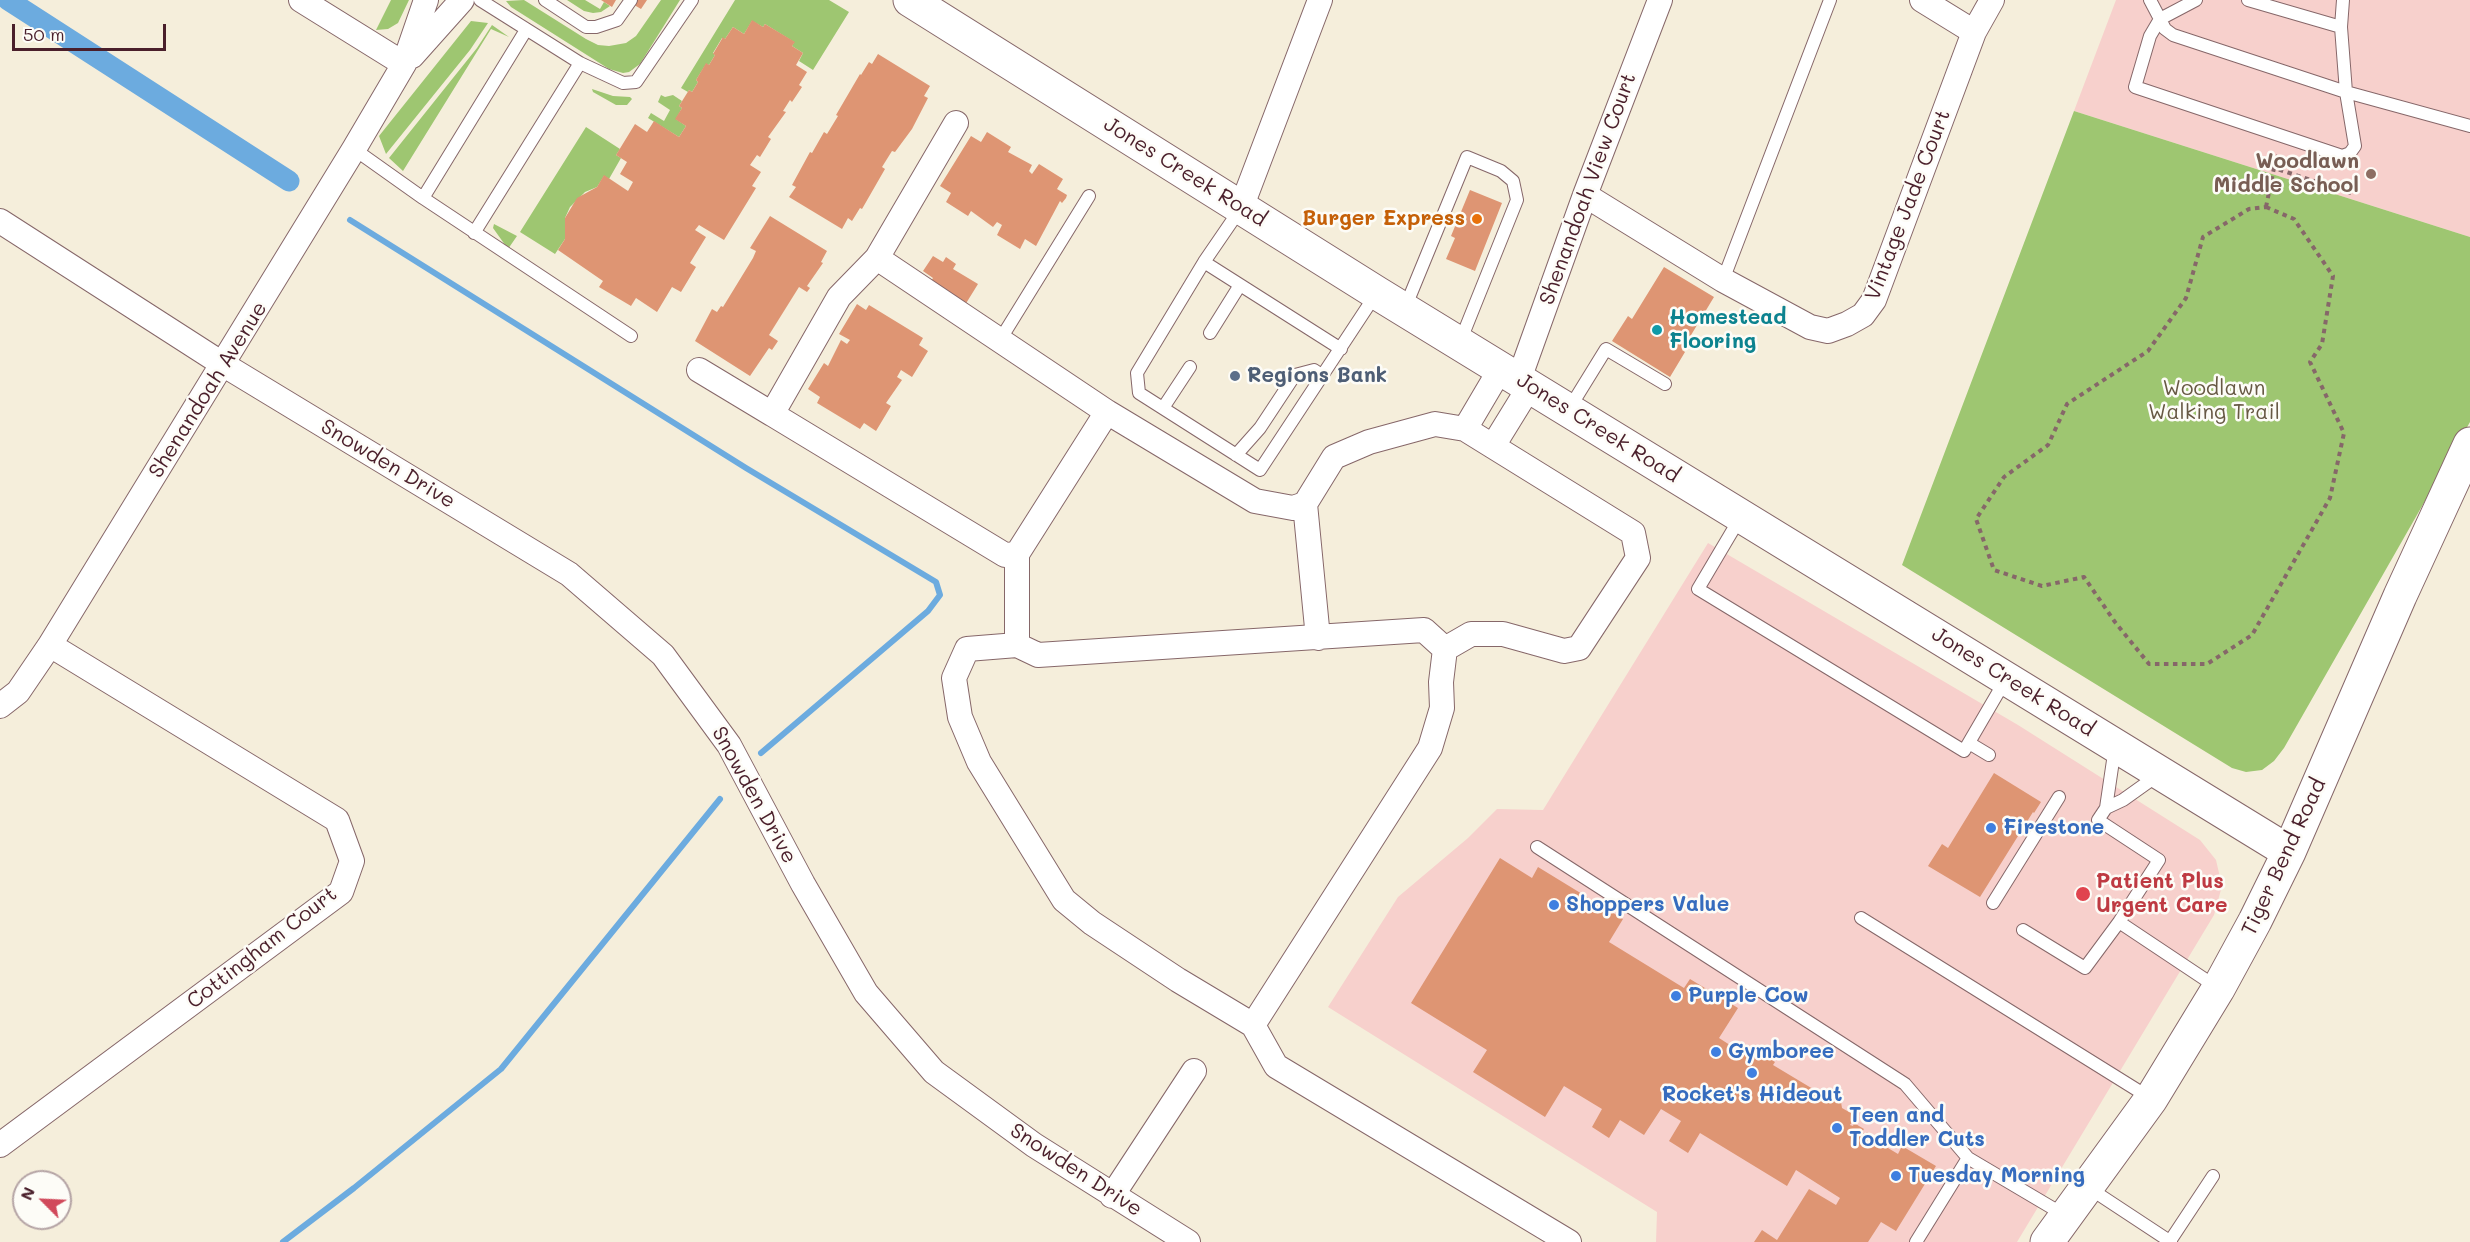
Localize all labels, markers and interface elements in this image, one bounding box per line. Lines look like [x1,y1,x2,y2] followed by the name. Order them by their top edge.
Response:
[15,12,170,50] scale bar
[23,22,65,46] text: 50 m
[1534,70,1642,308] street label: Shenandoah View Court
[1860,106,1956,304] street label: Vintage Jade Court
[1099,112,1271,232] street label: Jones Creek Road
[2214,149,2359,199] place label: Woodlawn Middle School
[2364,167,2378,181] marker: Woodlawn Middle School
[1302,206,1465,232] place label: Burger Express
[1470,212,1484,226] marker: Burger Express
[144,297,272,483] street label: Shenandoah Avenue
[1669,305,1786,355] place label: Homestead Flooring
[1650,323,1664,337] marker: Homestead Flooring
[1247,363,1387,389] place label: Regions Bank
[1512,368,1684,488] street label: Jones Creek Road
[1228,369,1242,383] marker: Regions Bank
[2148,376,2280,426] park label: Woodlawn Walking Trail
[316,414,460,514] street label: Snowden Drive
[1927,622,2099,742] street label: Jones Creek Road
[706,722,802,868] street label: Snowden Drive
[2237,774,2331,940] street label: Tiger Bend Road
[2003,815,2104,841] place label: Firestone
[1984,821,1998,835] marker: Firestone
[2096,869,2228,919] place label: Patient Plus Urgent Care
[182,882,342,1014] street label: Cottingham Court
[2074,885,2092,903] marker: Patient Plus Urgent Care
[1566,892,1729,918] place label: Shoppers Value
[1547,898,1561,912] marker: Shoppers Value
[1688,983,1809,1009] place label: Purple Cow
[1669,989,1683,1003] marker: Purple Cow
[1728,1039,1834,1065] place label: Gymboree
[1709,1045,1723,1059] marker: Gymboree
[1745,1066,1759,1080] marker: Rocket's Hideout
[1662,1082,1842,1108] place label: Rocket's Hideout
[1849,1103,1985,1153] place label: Teen and Toddler Cuts
[1005,1118,1147,1222] street label: Snowden Drive
[1830,1121,1844,1135] marker: Teen and Toddler Cuts
[1908,1163,2085,1189] place label: Tuesday Morning
[1889,1169,1903,1183] marker: Tuesday Morning
[12,1170,72,1230] north arrow
[15,1183,39,1203] text: N

